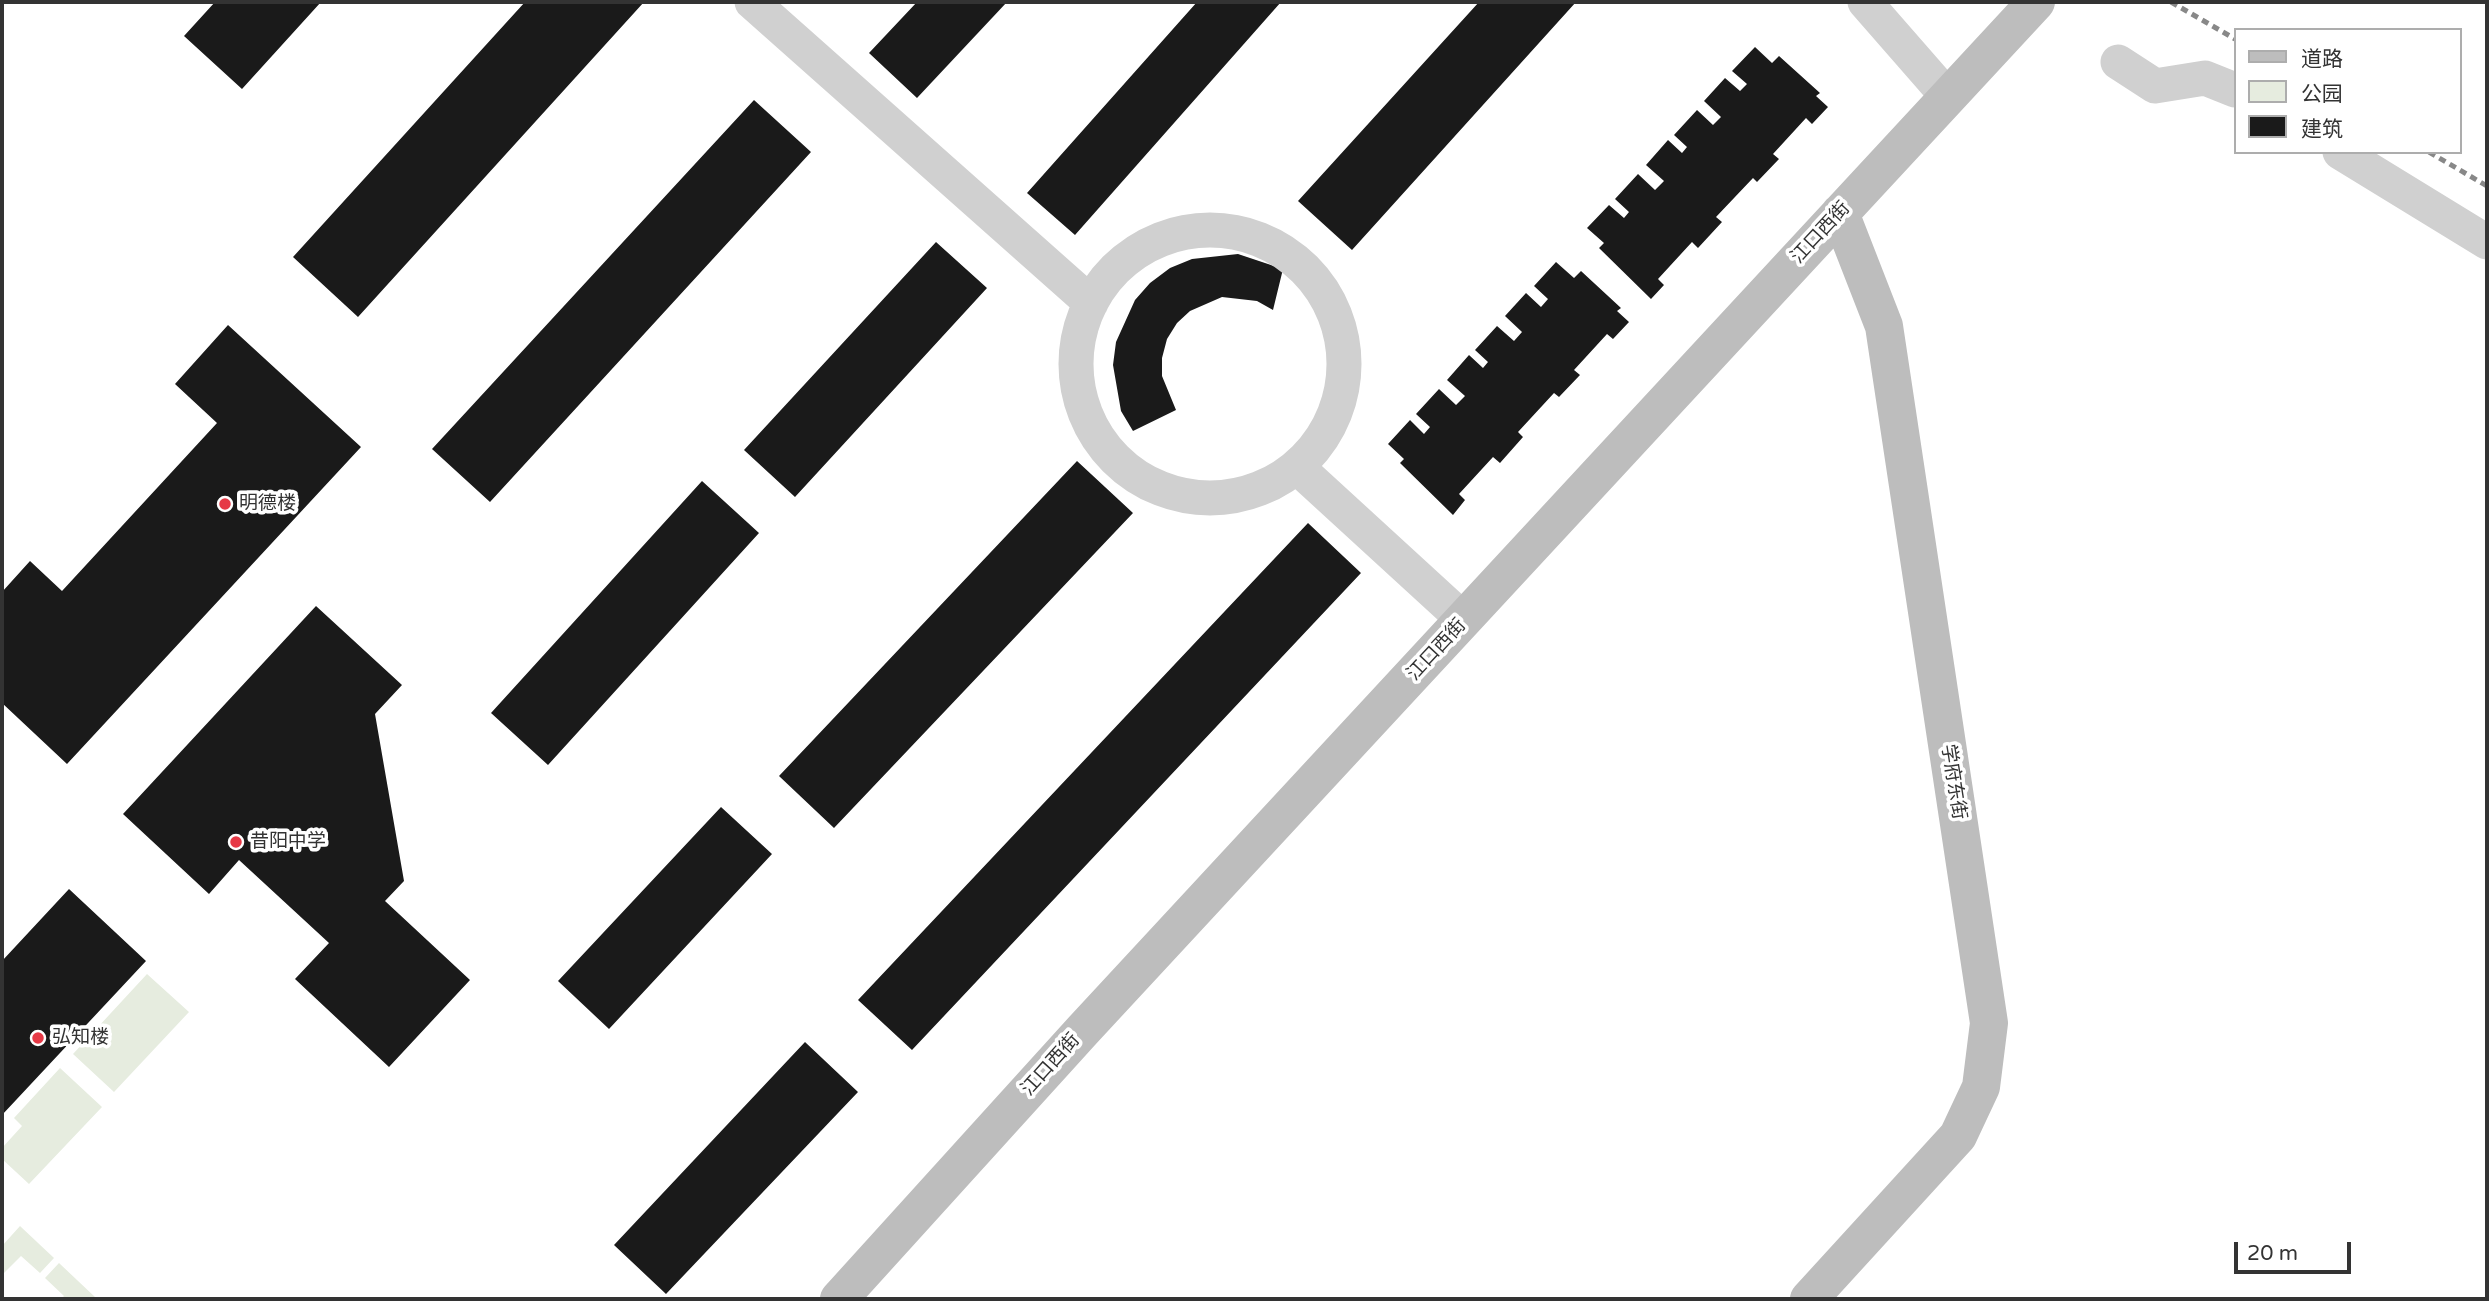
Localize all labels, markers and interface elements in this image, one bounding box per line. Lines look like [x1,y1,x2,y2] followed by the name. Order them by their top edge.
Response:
[2234,28,2461,154] legend
[2301,47,2343,72] text: 道路
[2301,82,2343,107] text: 公园
[2301,117,2343,142] text: 建筑
[1787,197,1855,269] street label: 江口西街
[239,493,296,515] place label: 明德楼
[217,496,233,512] marker: 明德楼
[1403,614,1471,686] street label: 江口西街
[1936,743,1970,821] street label: 学府东街
[250,831,326,853] place label: 昔阳中学
[228,834,244,850] marker: 昔阳中学
[52,1027,109,1049] place label: 弘知楼
[1017,1029,1085,1101] street label: 江口西街
[30,1030,46,1046] marker: 弘知楼
[2237,1228,2354,1272] scale bar
[2247,1241,2298,1266] text: 20 m

